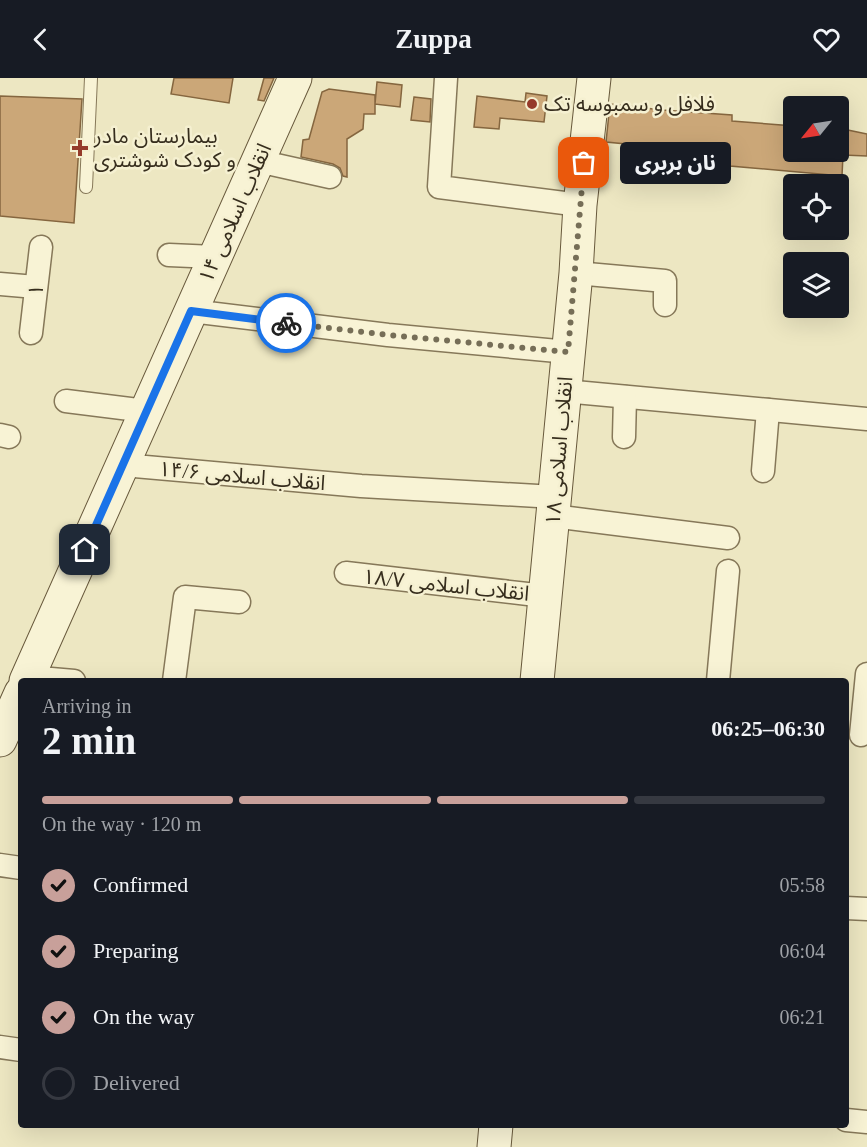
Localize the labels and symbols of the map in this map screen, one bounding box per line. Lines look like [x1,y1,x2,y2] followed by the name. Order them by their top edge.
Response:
[544,92,715,116] place label: فلافل و سمبوسه تک
[783,96,849,162] north arrow
[525,97,539,111] marker: فلافل و سمبوسه تک
[93,124,236,172] place label: بیمارستان مادر و کودک شوشتری
[558,137,609,188] pin
[71,139,89,157] marker: بیمارستان مادر و کودک شوشتری
[194,140,276,286] street label: ۱۴ انقلاب اسلامی
[620,142,731,184] callout: نان بربری
[23,283,49,297] street label: ۱
[256,293,316,353] courier
[541,375,577,527] street label: ۱۸ انقلاب اسلامی
[158,457,326,495] street label: ۱۴/۶ انقلاب اسلامی
[59,524,110,575] pin
[362,564,530,606] street label: ۱۸/۷ انقلاب اسلامی

